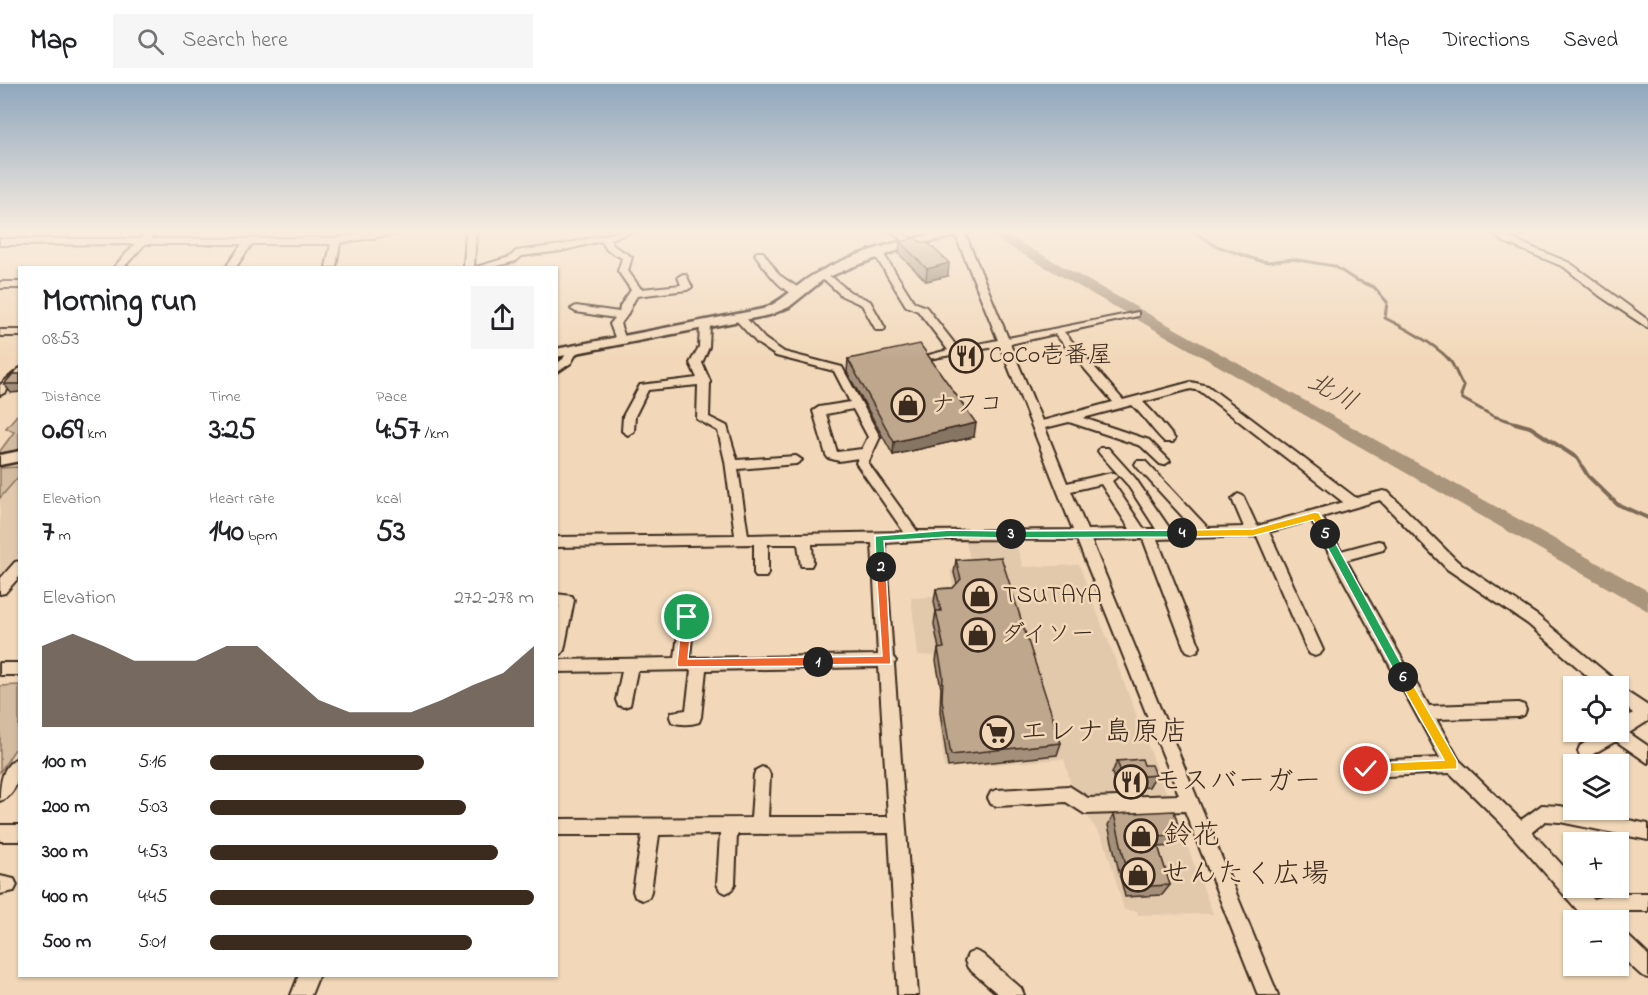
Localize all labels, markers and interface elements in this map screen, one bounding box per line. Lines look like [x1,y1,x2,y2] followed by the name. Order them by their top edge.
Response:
[113,14,533,68] search box
[30,21,77,62] text: Map
[134,25,167,58] icon: search
[182,25,288,57] text: Search here
[1374,26,1410,56] text: Map
[1443,26,1530,56] text: Directions
[1563,26,1618,56] text: Saved
[42,278,196,326] text: Morning run
[471,286,534,349] button: share
[42,325,80,354] text: 08:53
[948,338,984,374] restaurant icon: CoCo壱番屋
[989,339,1112,374] place label: CoCo壱番屋
[1300,364,1364,422] water label: 北川
[42,385,101,409] text: Distance
[209,385,241,409] text: Time
[376,385,407,409] text: Pace
[890,387,926,423] shop icon: ナフコ
[931,388,1003,423] place label: ナフコ
[42,409,83,453] text: 0.69
[209,409,256,453] text: 3:25
[376,409,420,453] text: 4:57
[83,422,107,446] text: km
[420,422,449,446] text: /km
[42,487,101,511] text: Elevation
[209,487,275,511] text: Heart rate
[376,487,401,511] text: kcal
[42,511,54,555] text: 7
[209,511,244,555] text: 140
[376,511,406,555] text: 53
[1167,518,1197,548] pin: 4
[996,519,1026,549] pin: 3
[1310,519,1340,549] pin: 5
[1179,521,1185,545] text: 4
[1008,522,1014,546] text: 3
[1320,522,1330,546] text: 5
[54,524,71,548] text: m
[244,524,277,548] text: bpm
[866,552,896,582] pin: 2
[877,555,885,579] text: 2
[962,578,998,614] shop icon: TSUTAYA
[1003,579,1102,614] place label: TSUTAYA
[42,584,116,613] text: Elevation
[454,584,534,613] text: 272–278 m
[661,591,712,642] pin
[670,600,703,633] icon: arrive
[960,617,996,653] shop icon: ダイソー
[1001,618,1095,653] place label: ダイソー
[803,647,833,677] pin: 1
[815,650,821,674] text: 1
[1388,662,1418,692] pin: 6
[1399,665,1407,689] text: 6
[1563,676,1629,976] map controls
[1563,676,1629,742] button: locate
[1020,713,1188,754] place label: エレナ島原店
[979,715,1015,751] supermarket icon: エレナ島原店
[1340,743,1391,794] pin
[42,748,86,777] text: 100 m
[138,748,166,777] text: 5:16
[1349,752,1382,785] icon: check
[1563,754,1629,820] button: layers
[1154,762,1321,803] place label: モスバーガー
[1113,764,1149,800] restaurant icon: モスバーガー
[42,793,90,822] text: 200 m
[138,793,168,822] text: 5:03
[1164,816,1220,857] place label: 鈴花
[1123,818,1159,854] shop icon: 鈴花
[1563,832,1629,898] button: +
[42,838,88,867] text: 300 m
[138,838,168,867] text: 4:53
[1161,855,1329,896] place label: せんたく広場
[1120,857,1156,893] shop icon: せんたく広場
[42,883,88,912] text: 400 m
[138,883,168,912] text: 4:45
[1563,910,1629,976] button: −
[42,928,91,957] text: 500 m
[138,928,166,957] text: 5:01

